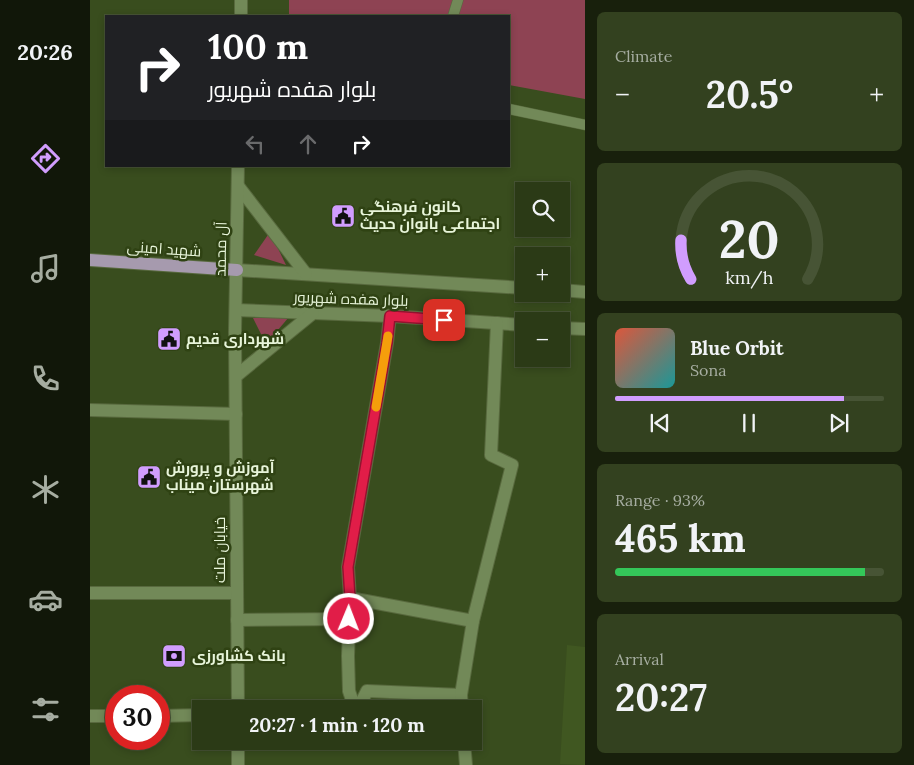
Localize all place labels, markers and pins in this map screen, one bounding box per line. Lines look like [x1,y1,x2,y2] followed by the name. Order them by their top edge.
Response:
[360,197,500,233] place label: کانون فرهنگی اجتماعی بانوان حدیث
[330,203,356,229] public building icon: کانون فرهنگی اجتماعی بانوان حدیث
[423,299,465,341] pin
[156,326,182,352] public building icon: شهرداری قدیم
[186,329,284,349] place label: شهرداری قدیم
[166,458,275,494] place label: آموزش و پرورش شهرستان میناب
[136,464,162,490] public building icon: آموزش و پرورش شهرستان میناب
[161,643,187,669] bank icon: بانک کشاورزی
[192,646,286,665] place label: بانک کشاورزی

